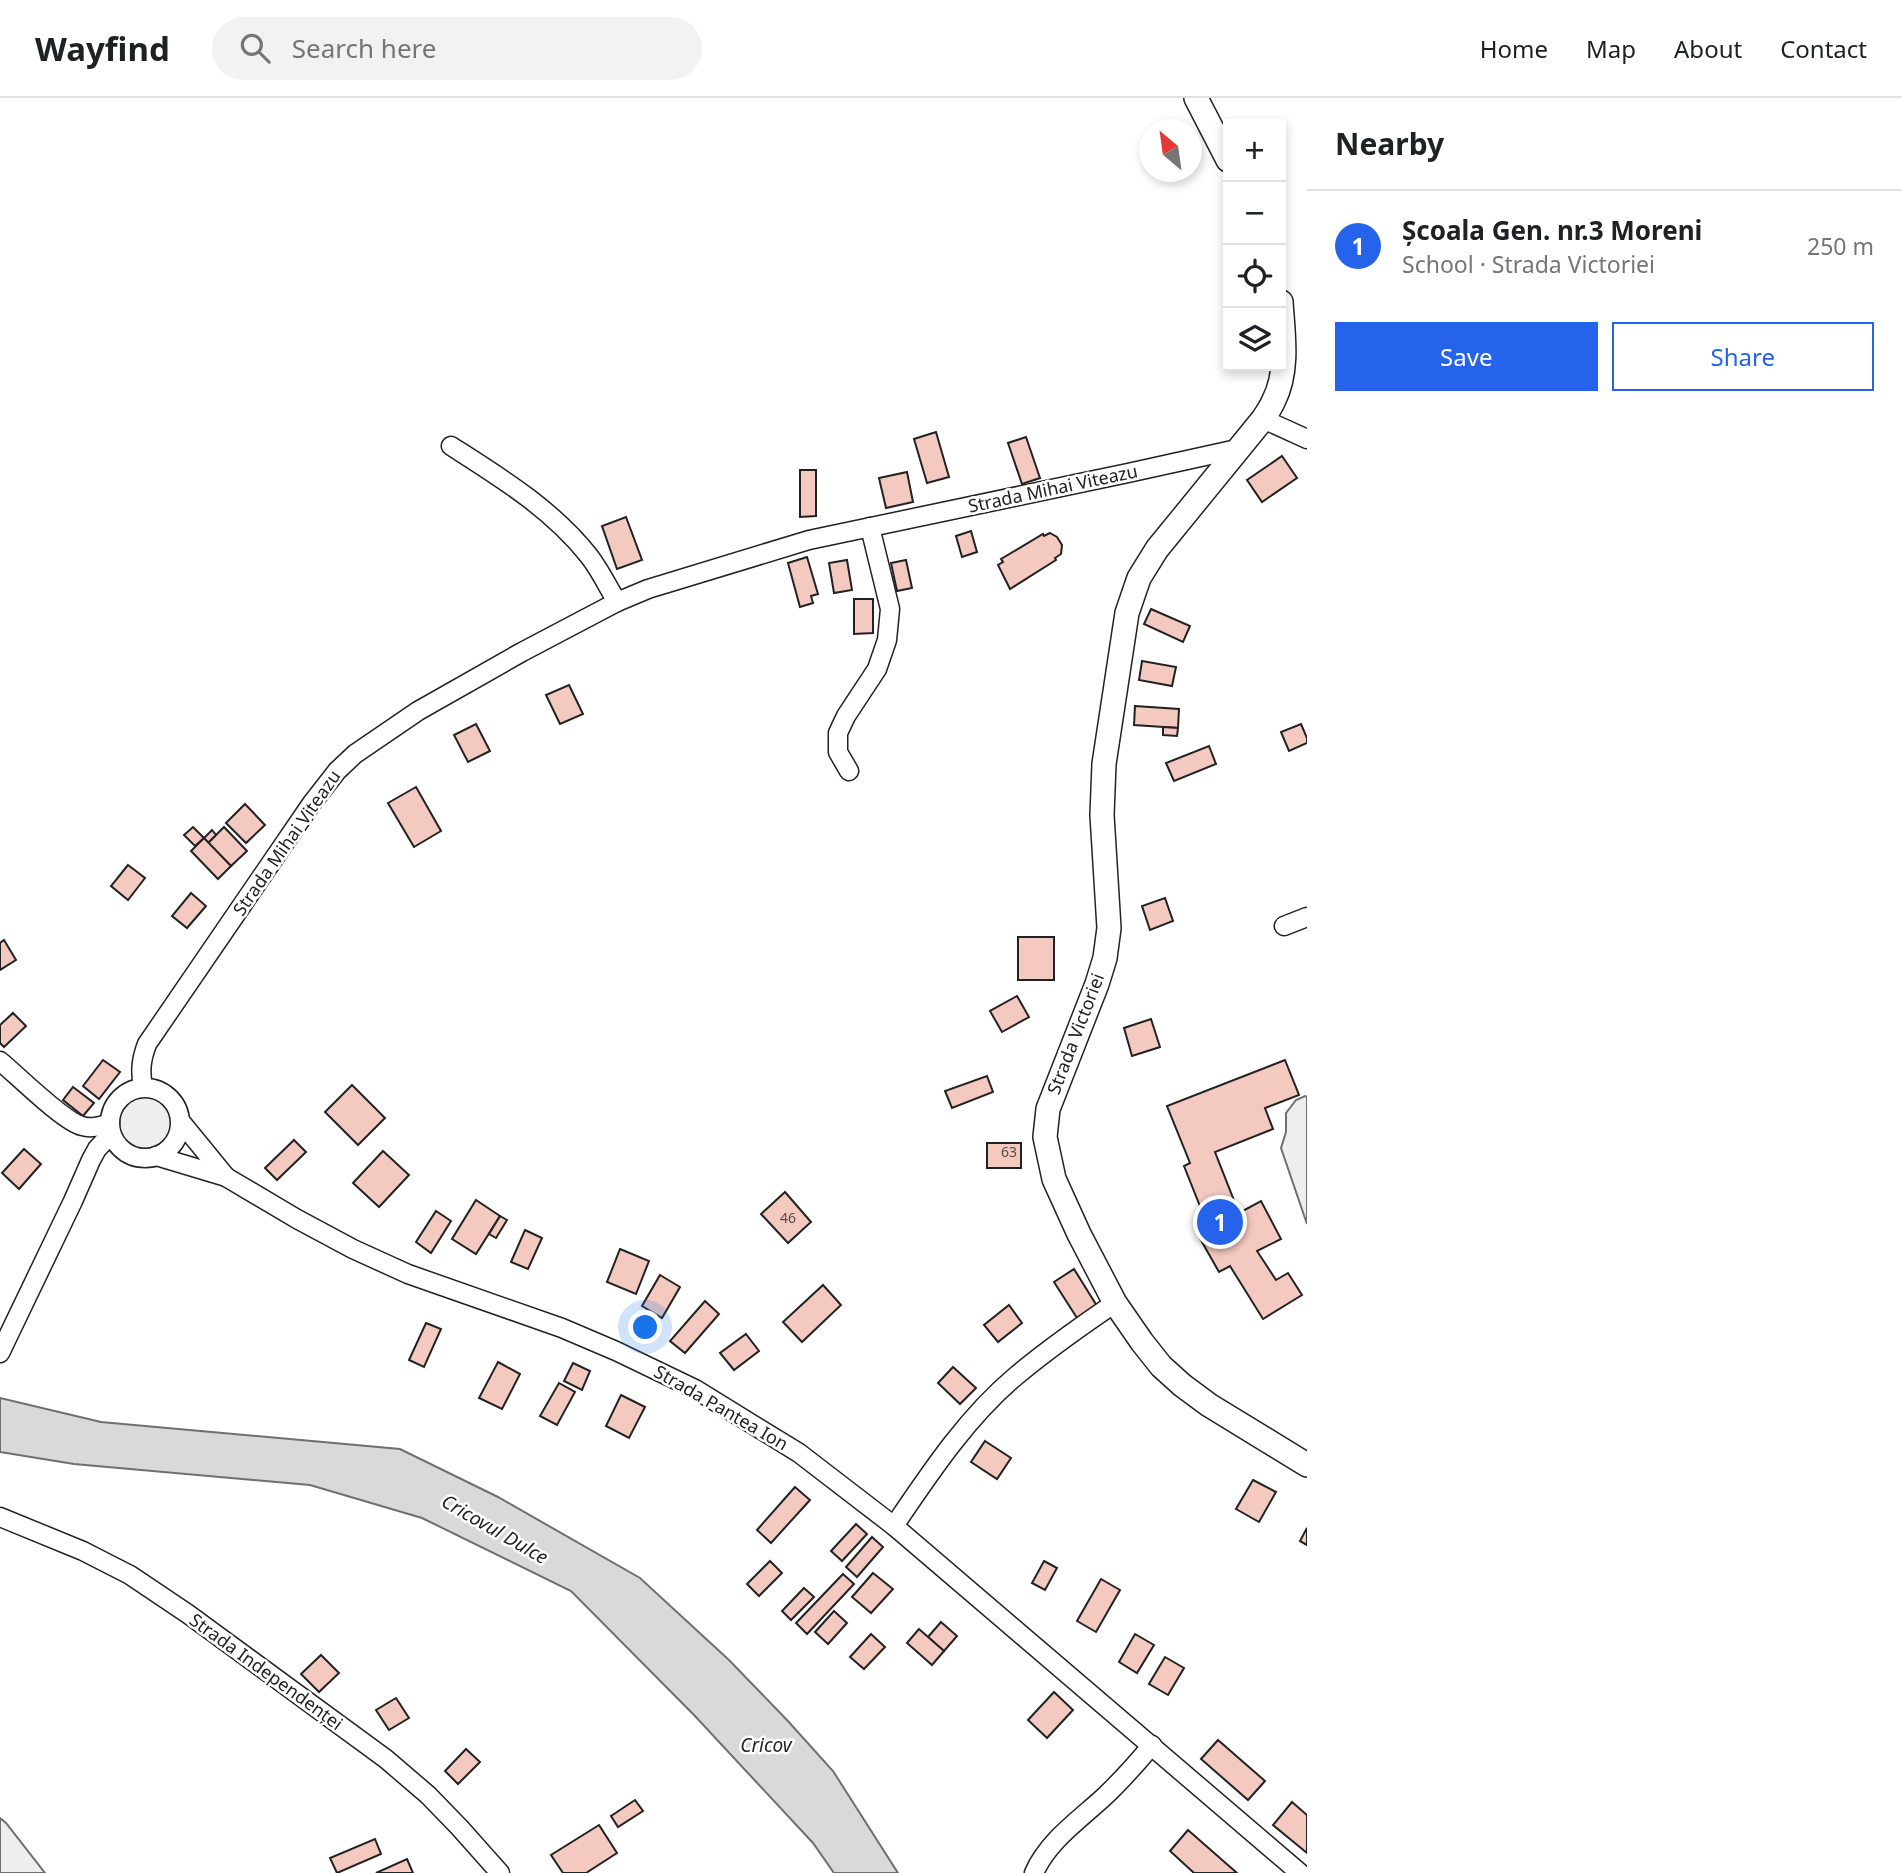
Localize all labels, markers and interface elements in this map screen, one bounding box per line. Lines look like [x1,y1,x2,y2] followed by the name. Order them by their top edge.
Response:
[212,17,702,80] search box
[35,26,170,71] text: Wayfind
[236,29,274,67] icon: search
[292,30,436,66] text: Search here
[1480,32,1548,65] text: Home
[1586,32,1636,65] text: Map
[1674,32,1742,65] text: About
[1780,32,1867,65] text: Contact
[1139,119,1202,182] north arrow
[1223,119,1286,371] map controls
[1223,119,1286,182] button: +
[1335,123,1444,164] text: Nearby
[1223,182,1286,245] button: −
[1402,212,1702,248] text: Școala Gen. nr.3 Moreni
[1351,230,1365,262] text: 1
[1807,230,1874,262] text: 250 m
[1223,245,1286,308] button: locate
[1402,248,1655,280] text: School · Strada Victoriei
[1223,308,1286,371] button: layers
[1335,322,1598,391] button: Save
[1612,322,1874,391] button: Share
[966,458,1140,518] street label: Strada Mihai Viteazu
[227,765,346,920] street label: Strada Mihai Viteazu
[1041,970,1109,1098] street label: Strada Victoriei
[1001,1142,1017,1161] house number: 63
[1197,1196,1243,1248] pin: 1
[780,1208,796,1227] house number: 46
[628,1310,662,1344] your location
[650,1359,793,1455] street label: Strada Pantea Ion
[437,1488,553,1570] water label: Cricovul Dulce
[185,1607,348,1735] street label: Strada Independenței
[740,1732,793,1758] water label: Cricov

